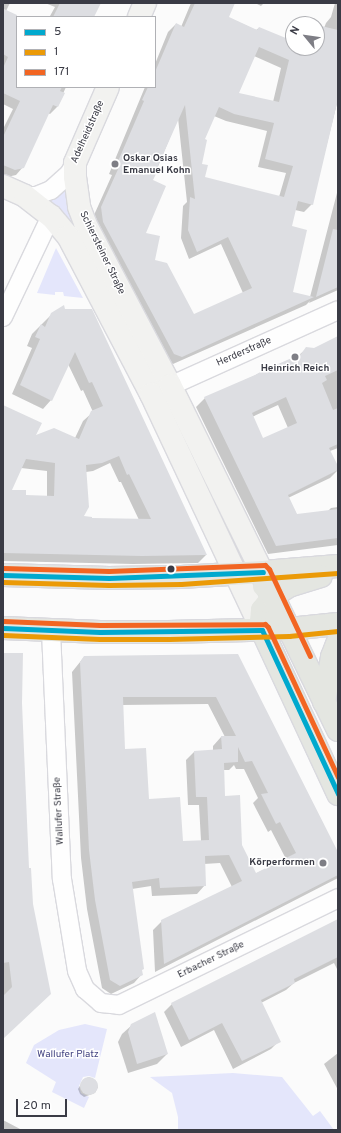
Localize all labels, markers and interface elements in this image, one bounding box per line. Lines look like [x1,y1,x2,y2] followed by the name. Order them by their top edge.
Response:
[16,16,156,88] legend
[285,16,325,56] north arrow
[54,24,61,40] text: 5
[287,24,303,38] text: N
[54,44,58,60] text: 1
[54,64,69,80] text: 171
[69,99,107,165] street label: Adelheidstraße
[123,152,191,176] place label: Oskar Osias Emanuel Kohn
[110,159,120,169] marker: Oskar Osias Emanuel Kohn
[77,209,127,297] street label: Schiersteiner Straße
[215,335,273,369] street label: Herderstraße
[290,352,300,362] marker: Heinrich Reich
[261,363,329,375] place label: Heinrich Reich
[166,564,176,574] unlabelled marker
[51,777,67,845] street label: Wallufer Straße
[249,857,315,869] place label: Körperformen
[318,858,328,868] marker: Körperformen
[176,939,246,981] street label: Erbacher Straße
[37,1049,99,1061] park label: Wallufer Platz
[18,1091,69,1117] scale bar
[23,1098,51,1114] text: 20 m

